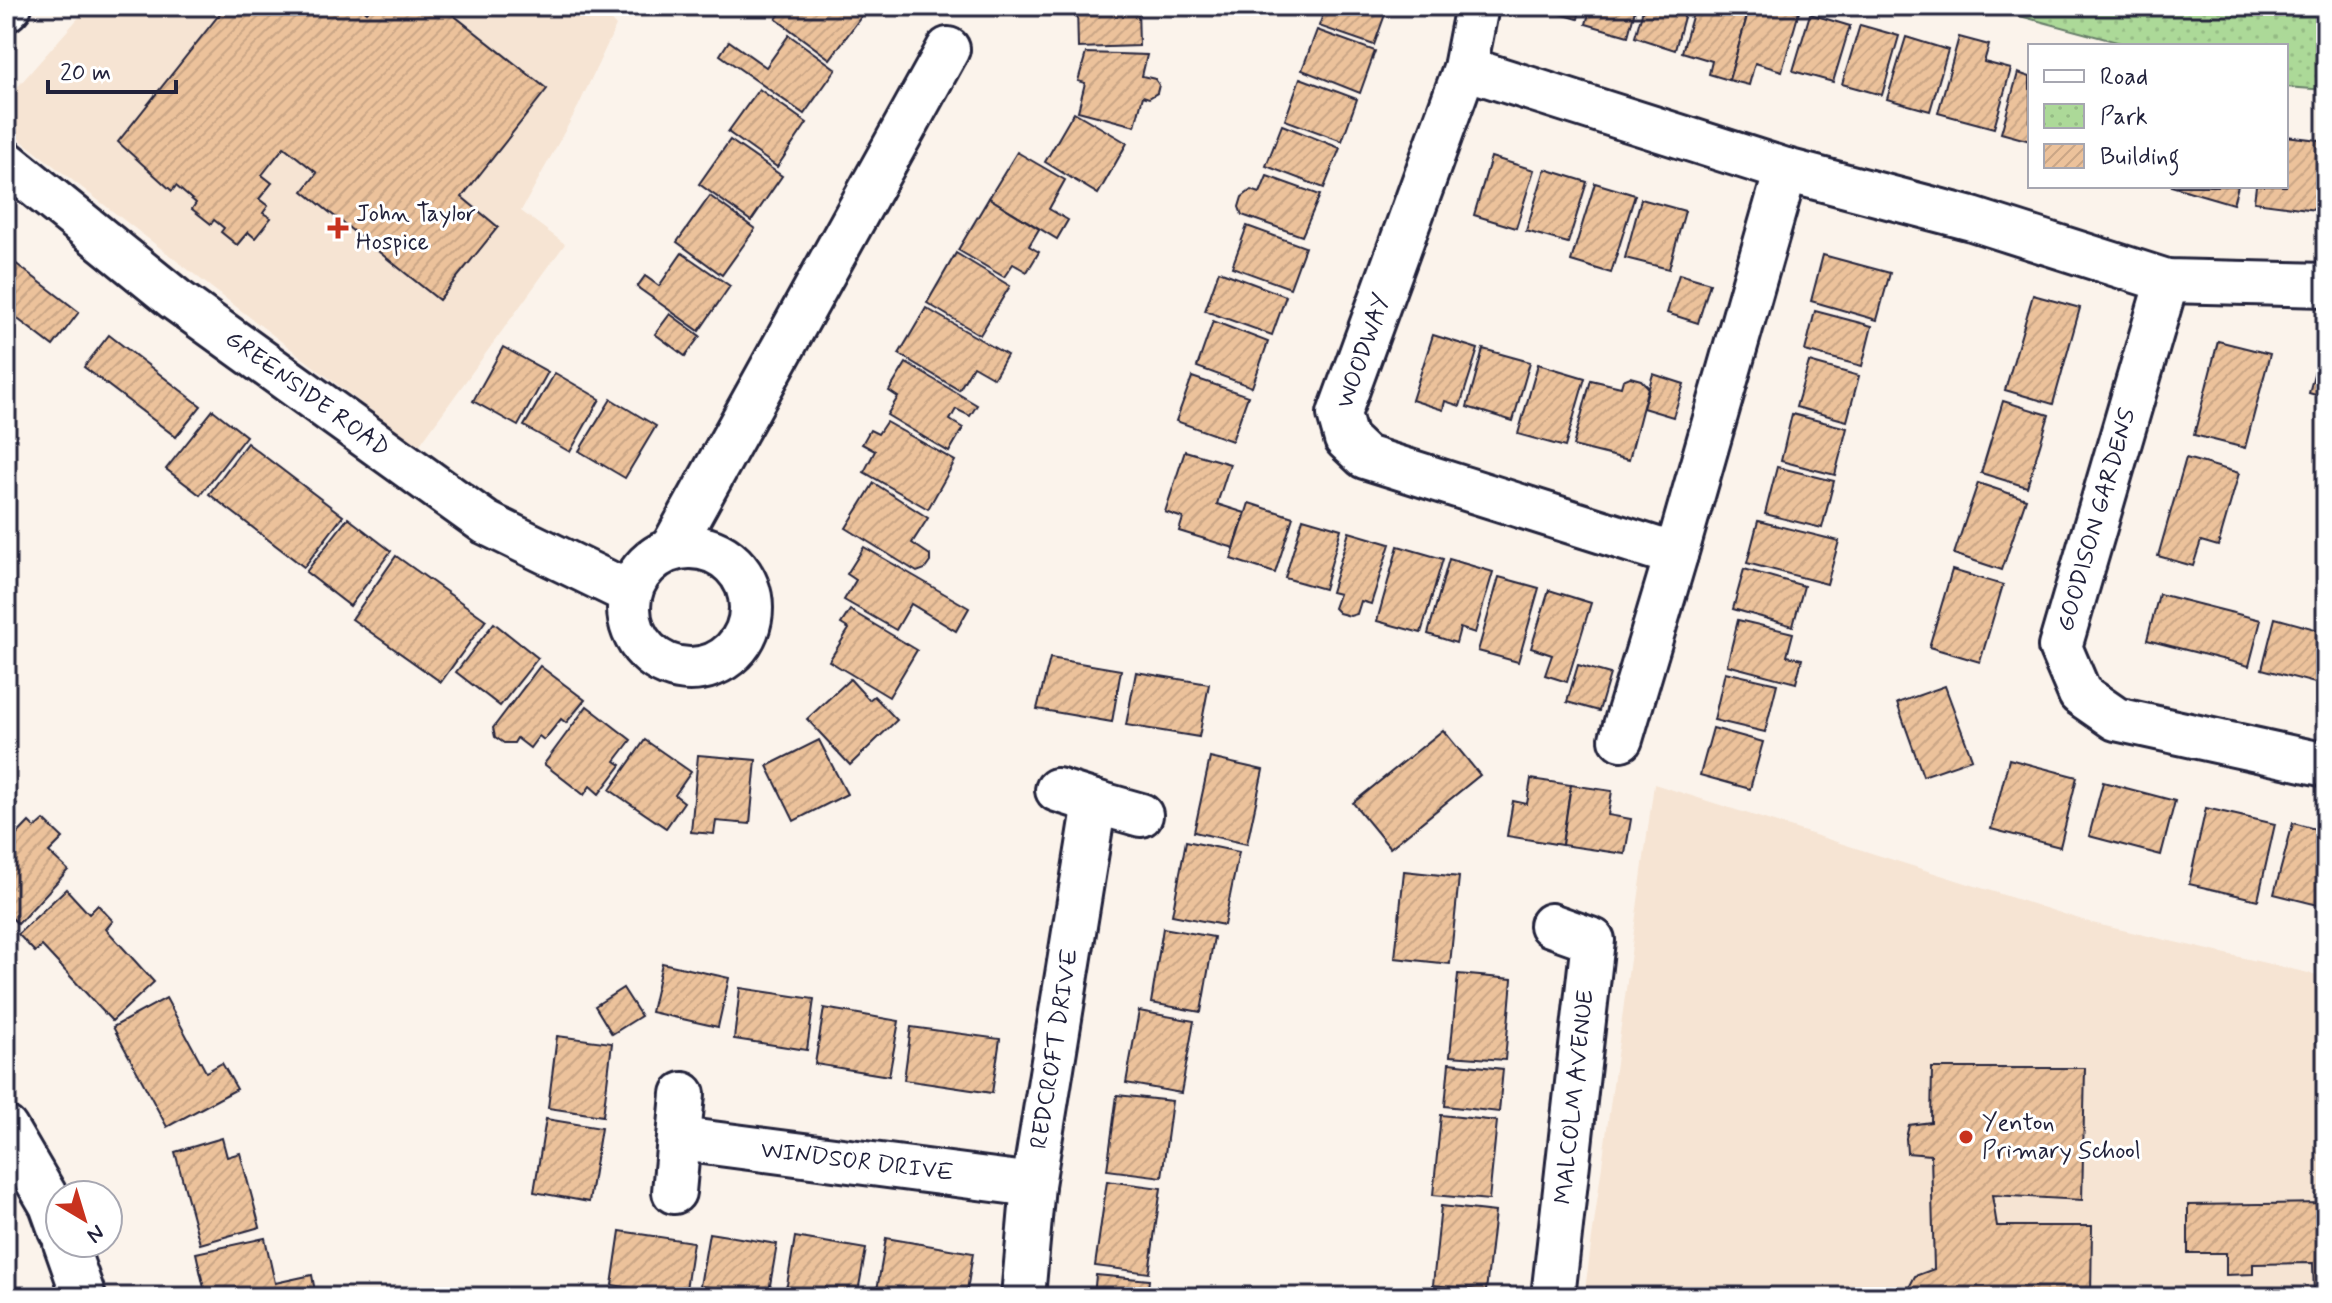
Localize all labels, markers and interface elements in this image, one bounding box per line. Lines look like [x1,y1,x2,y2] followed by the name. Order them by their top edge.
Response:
[48,44,176,94] scale bar
[2028,44,2288,188] legend
[60,58,111,89] text: 20 m
[2100,62,2148,93] text: Road
[2100,102,2148,133] text: Park
[2100,142,2180,176] text: Building
[356,199,476,258] place label: John Taylor Hospice
[327,217,349,239] marker: John Taylor Hospice
[1330,289,1398,413] street label: WOODWAY
[218,324,396,464] street label: GREENSIDE ROAD
[2050,405,2144,635] street label: GOODISON GARDENS
[1024,947,1086,1151] street label: REDCROFT DRIVE
[1548,988,1602,1206] street label: MALCOLM AVENUE
[1982,1108,2141,1167] place label: Yenton Primary School
[1957,1128,1975,1146] marker: Yenton Primary School
[759,1135,955,1189] street label: WINDSOR DRIVE
[44,1179,124,1259] north arrow
[81,1218,109,1249] text: N

